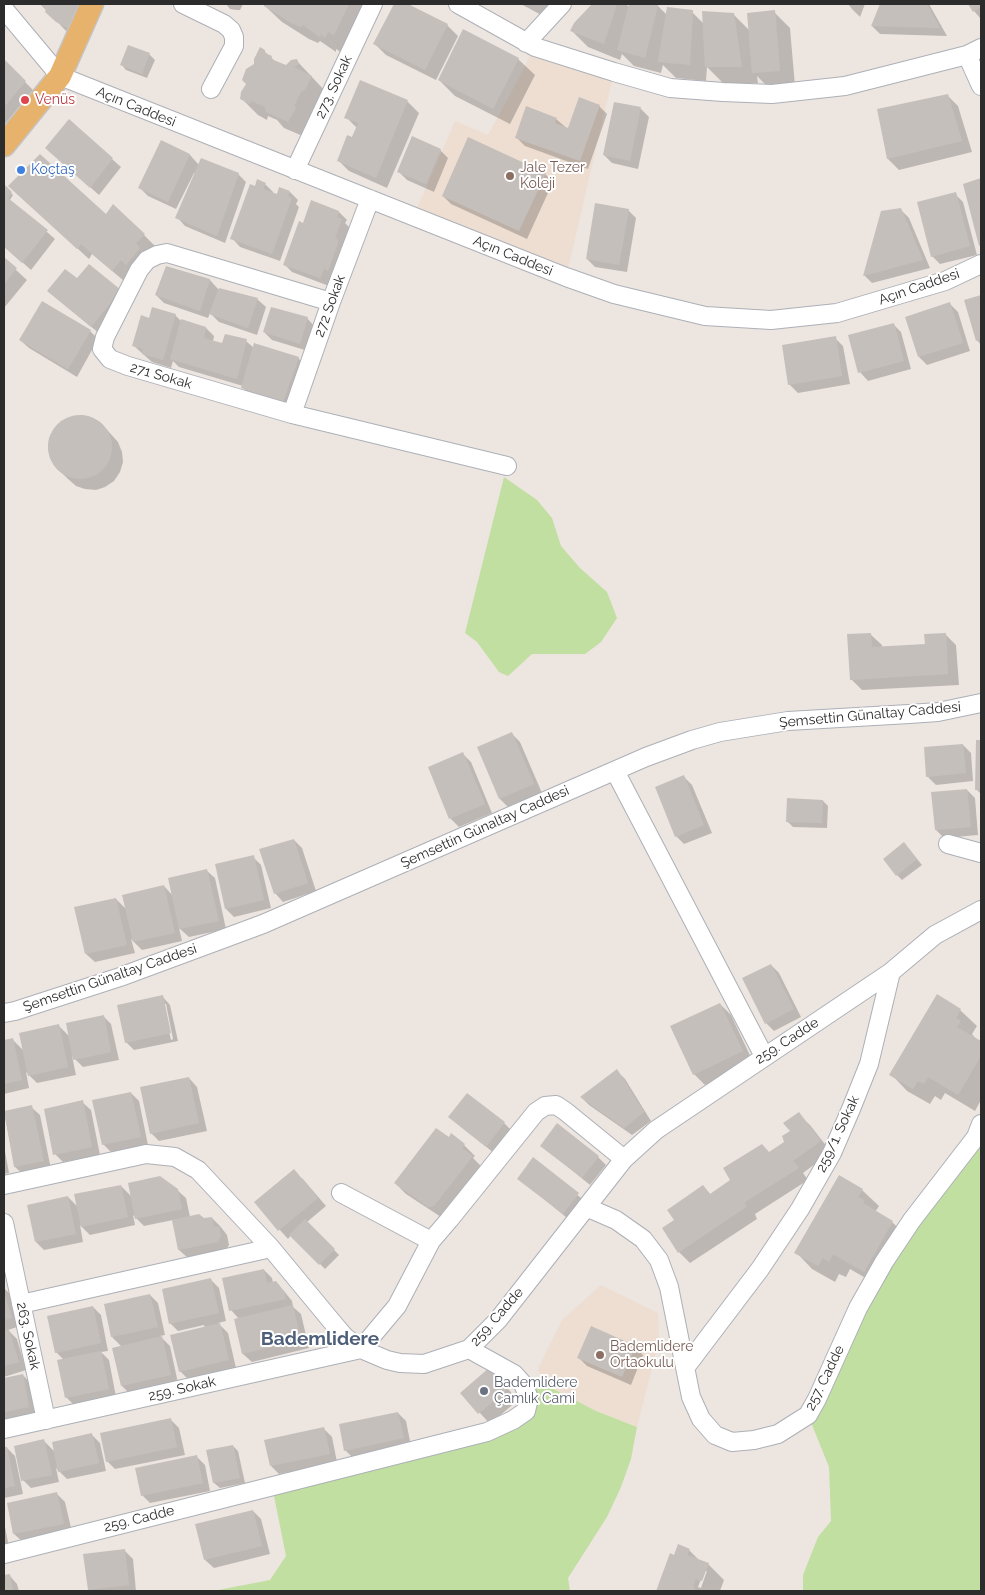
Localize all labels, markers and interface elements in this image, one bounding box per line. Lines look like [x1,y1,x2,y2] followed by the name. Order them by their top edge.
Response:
[312,53,356,121] street label: 273. Sokak
[94,83,178,131] street label: Açın Caddesi
[35,92,75,108] place label: Venüs
[19,94,31,106] marker: Venüs
[520,160,585,192] place label: Jale Tezer Koleji
[31,162,75,178] place label: Koçtaş
[15,164,27,176] marker: Koçtaş
[504,170,516,182] marker: Jale Tezer Koleji
[471,232,555,280] street label: Açın Caddesi
[876,265,962,309] street label: Açın Caddesi
[311,273,349,339] street label: 272 Sokak
[128,359,194,393] street label: 271 Sokak
[778,699,962,731] street label: Şemsettin Günaltay Caddesi
[398,782,572,872] street label: Şemsettin Günaltay Caddesi
[21,940,199,1016] street label: Şemsettin Günaltay Caddesi
[752,1014,822,1068] street label: 259. Cadde
[813,1093,863,1175] street label: 259/1. Sokak
[467,1284,527,1350] street label: 259. Cadde
[13,1301,43,1371] street label: 263. Sokak
[261,1328,379,1350] district label: Bademlidere
[610,1339,693,1371] place label: Bademlidere Ortaokulu
[802,1343,848,1413] street label: 257. Cadde
[594,1349,606,1361] marker: Bademlidere Ortaokulu
[147,1373,217,1405] street label: 259. Sokak
[494,1375,577,1408] place label: Bademlidere Çamlık Cami
[478,1385,490,1397] marker: Bademlidere Çamlık Cami
[102,1502,176,1536] street label: 259. Cadde

